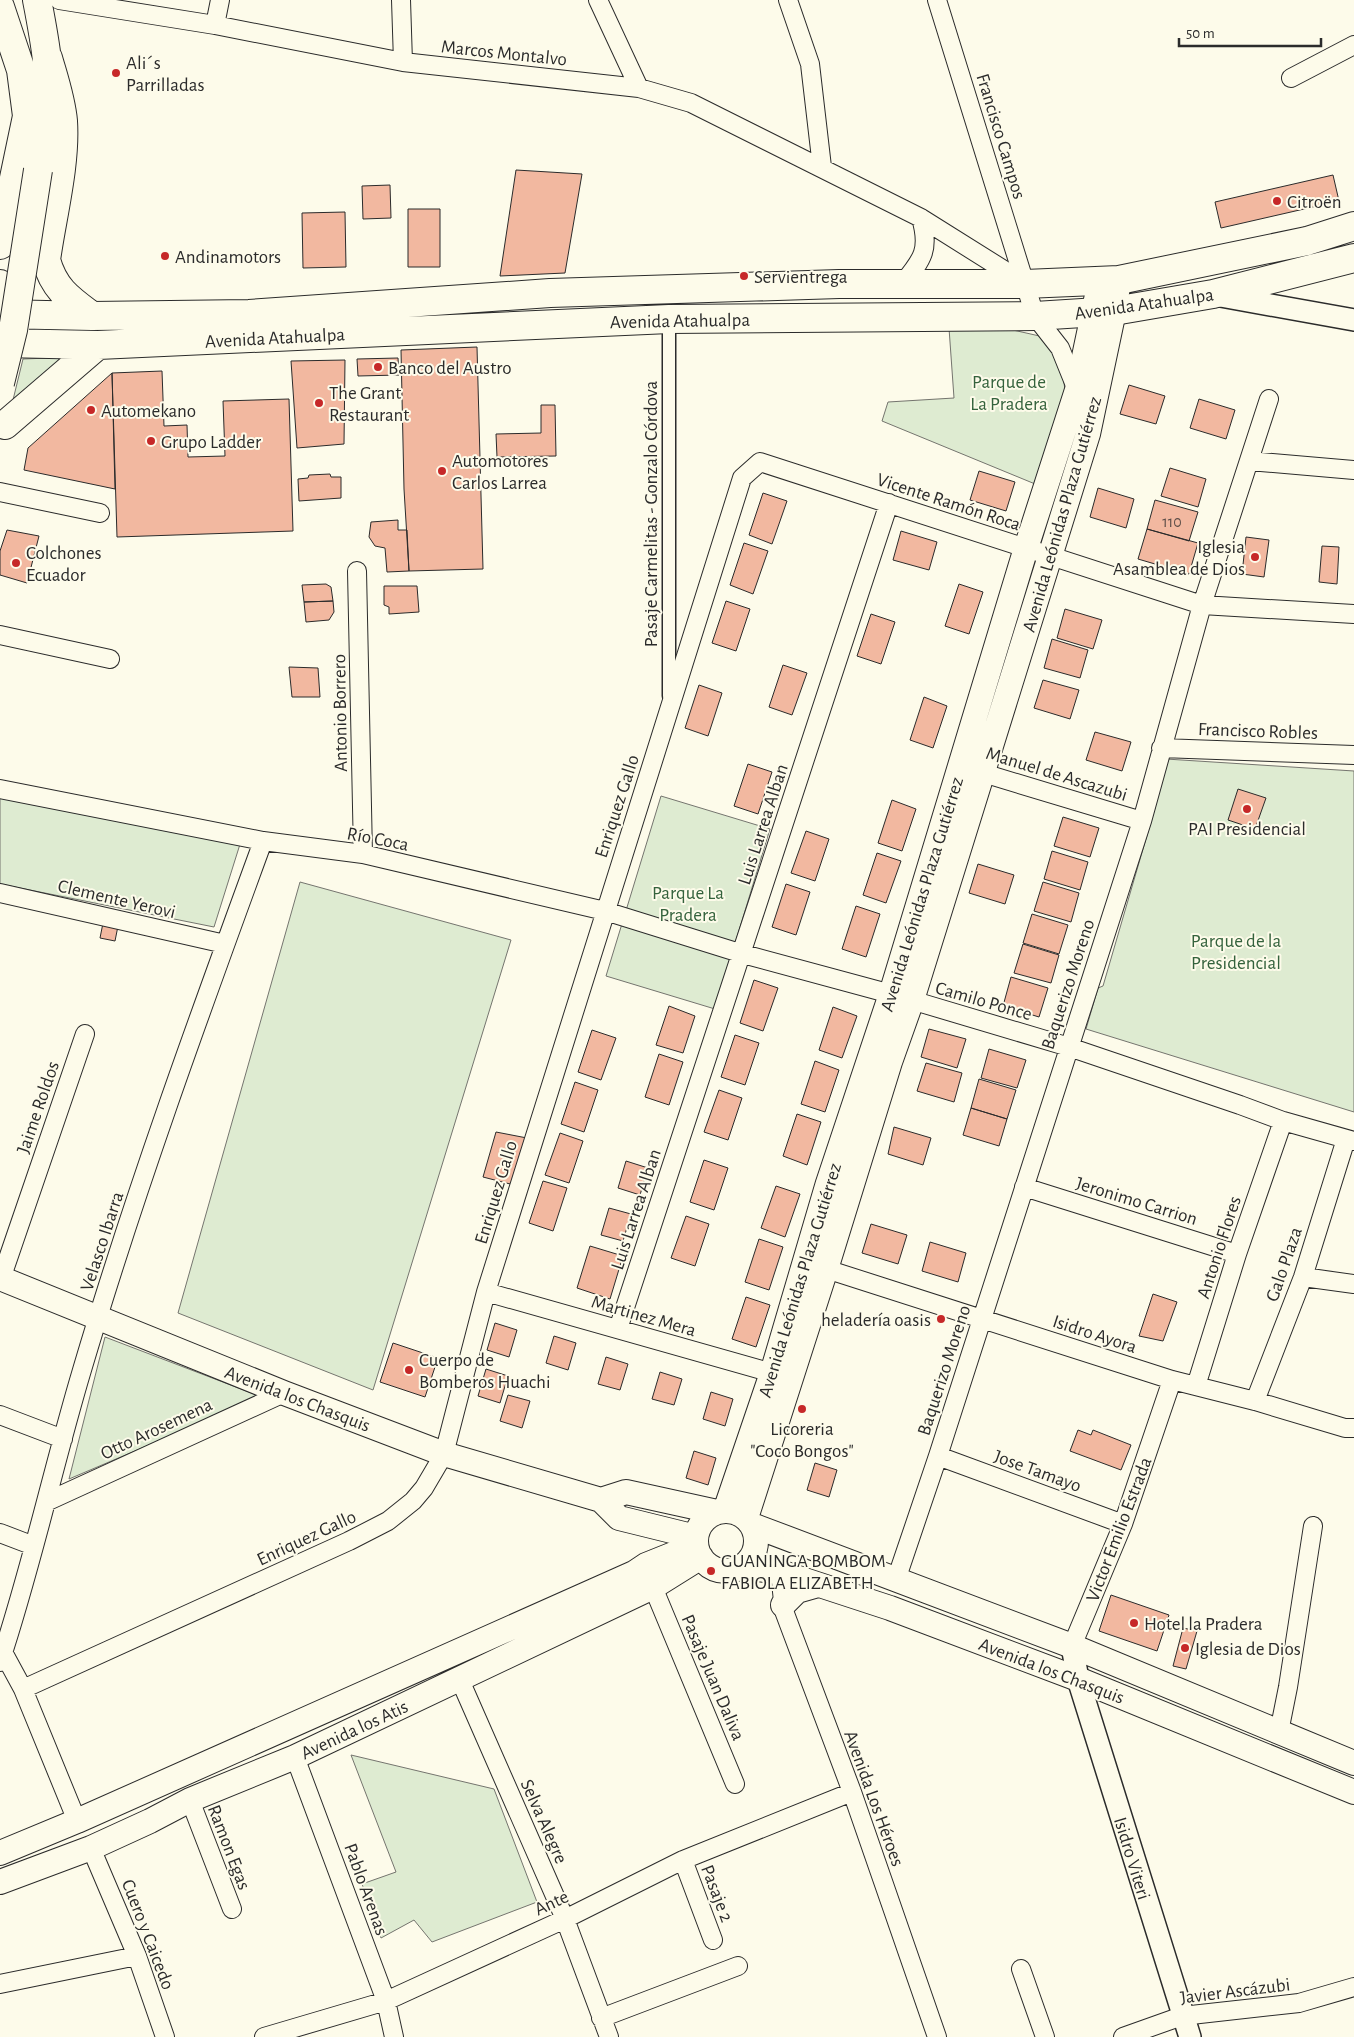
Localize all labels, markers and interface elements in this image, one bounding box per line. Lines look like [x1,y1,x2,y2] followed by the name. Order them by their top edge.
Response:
[1179,15,1322,47] scale bar
[1186,26,1215,41] text: 50 m
[440,37,568,70] street label: Marcos Montalvo
[126,54,205,95] place label: Ali´s Parrilladas
[110,67,122,79] marker: Ali´s Parrilladas
[972,71,1029,202] street label: Francisco Campos
[1287,193,1342,212] place label: Citroën
[1271,195,1283,207] marker: Citroën
[175,248,281,267] place label: Andinamotors
[159,250,171,262] marker: Andinamotors
[754,268,848,287] place label: Servientrega
[738,270,750,282] marker: Servientrega
[1073,285,1215,324] street label: Avenida Atahualpa
[610,311,751,332] street label: Avenida Atahualpa
[205,325,346,352] street label: Avenida Atahualpa
[388,359,512,378] place label: Banco del Austro
[372,361,384,373] marker: Banco del Austro
[970,373,1048,414] park label: Parque de La Pradera
[642,380,661,647] street label: Pasaje Carmelitas - Gonzalo Córdova
[329,384,409,425] place label: The Grant Restaurant
[1020,394,1105,634] street label: Avenida Leónidas Plaza Gutiérrez
[313,397,325,409] marker: The Grant Restaurant
[101,402,196,421] place label: Automekano
[85,404,97,416] marker: Automekano
[161,433,261,452] place label: Grupo Ladder
[145,435,157,447] marker: Grupo Ladder
[452,452,549,493] place label: Automotores Carlos Larrea
[436,465,448,477] marker: Automotores Carlos Larrea
[874,470,1023,535] street label: Vicente Ramón Roca
[1162,514,1182,530] house number: 110
[1113,538,1245,579] place label: Iglesia Asamblea de Dios
[26,544,101,585] place label: Colchones Ecuador
[1249,551,1261,563] marker: Iglesia Asamblea de Dios
[10,557,22,569] marker: Colchones Ecuador
[330,654,351,772] street label: Antonio Borrero
[1198,720,1318,743] street label: Francisco Robles
[983,744,1130,805] street label: Manuel de Ascazubi
[592,753,643,860] street label: Enriquez Gallo
[735,762,792,887] street label: Luis Larrea Alban
[878,775,967,1014] street label: Avenida Leónidas Plaza Gutiérrez
[1241,803,1253,815] marker: PAI Presidencial
[1188,820,1306,839] place label: PAI Presidencial
[345,824,410,855] street label: Río Coca
[56,877,177,922] street label: Clemente Yerovi
[652,884,724,925] park label: Parque La Pradera
[1038,917,1098,1052] street label: Baquerizo Moreno
[1191,932,1281,973] park label: Parque de la Presidencial
[933,979,1034,1024] street label: Camilo Ponce
[14,1059,63,1156] street label: Jaime Roldos
[472,1138,521,1246] street label: Enriquez Gallo
[608,1147,665,1272] street label: Luis Larrea Alban
[756,1161,845,1400] street label: Avenida Leónidas Plaza Gutiérrez
[1074,1174,1200,1229] street label: Jeronimo Carrion
[77,1189,127,1293] street label: Velasco Ibarra
[1194,1194,1245,1301] street label: Antonio Flores
[1263,1225,1306,1304] street label: Galo Plaza
[589,1292,698,1340] street label: Martinez Mera
[914,1303,974,1438] street label: Baquerizo Moreno
[821,1311,931,1330] place label: heladería oasis
[1050,1312,1139,1357] street label: Isidro Ayora
[935,1313,947,1325] marker: heladería oasis
[419,1351,551,1392] place label: Cuerpo de Bomberos Huachi
[222,1363,373,1436] street label: Avenida los Chasquis
[403,1364,415,1376] marker: Cuerpo de Bomberos Huachi
[98,1395,216,1464] street label: Otto Arosemena
[796,1403,808,1415] marker: Licoreria "Coco Bongos"
[750,1420,854,1461] place label: Licoreria "Coco Bongos"
[991,1447,1084,1496] street label: Jose Tamayo
[1083,1455,1156,1604] street label: Victor Emilio Estrada
[254,1507,359,1570] street label: Enriquez Gallo
[721,1552,886,1593] place label: GUANINGA BOMBOM FABIOLA ELIZABETH
[705,1565,717,1577] marker: GUANINGA BOMBOM FABIOLA ELIZABETH
[678,1612,748,1743] street label: Pasaje Juan Daliva
[1144,1615,1263,1634] place label: Hotel la Pradera
[1128,1617,1140,1629] marker: Hotel la Pradera
[976,1635,1127,1708] street label: Avenida los Chasquis
[1195,1640,1301,1659] place label: Iglesia de Dios
[1179,1642,1191,1654] marker: Iglesia de Dios
[298,1697,411,1763] street label: Avenida los Atis
[840,1728,907,1869] street label: Avenida Los Héroes
[517,1777,571,1867] street label: Selva Alegre
[204,1802,253,1893] street label: Ramon Egas
[1110,1815,1153,1902] street label: Isidro Viteri
[340,1841,391,1938] street label: Pablo Arenas
[697,1862,736,1925] street label: Pasaje 2
[118,1877,177,1992] street label: Cuero y Caicedo
[532,1887,572,1919] street label: Ante
[1179,1975,1291,2008] street label: Javier Ascázubi

